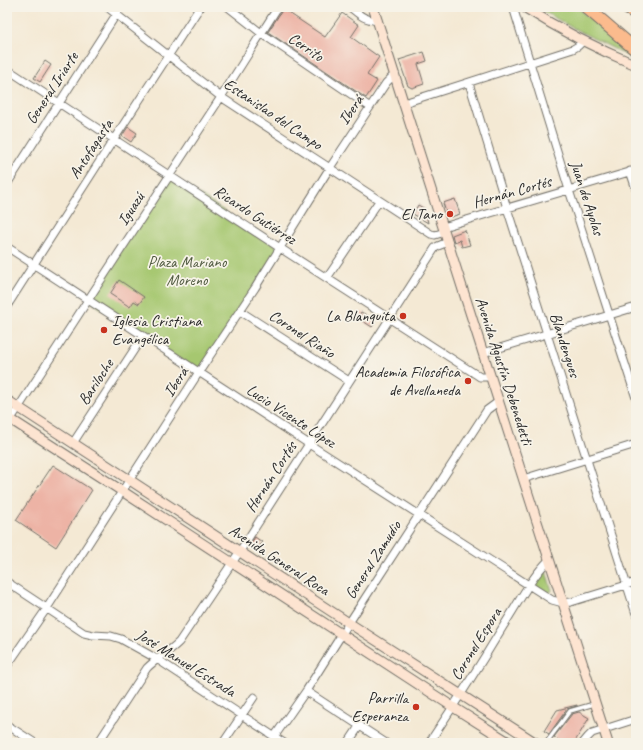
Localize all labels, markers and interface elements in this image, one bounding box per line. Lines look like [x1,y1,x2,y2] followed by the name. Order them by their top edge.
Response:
[285,28,329,67] street label: Cerrito
[21,47,84,128] street label: General Iriarte
[220,74,327,155] street label: Estanislao del Campo
[334,90,369,129] street label: Iberá
[64,115,118,183] street label: Antofagasta
[565,157,609,239] street label: Juan de Ayolas
[471,171,555,213] street label: Hernán Cortés
[210,181,301,250] street label: Ricardo Gutiérrez
[113,187,150,229] street label: Iguazú
[401,204,444,224] place label: El Tano
[445,209,455,219] marker: El Tano
[148,252,228,290] park label: Plaza Mariano Moreno
[471,295,538,449] street label: Avenida Agustín Debenedetti
[265,305,340,363] street label: Coronel Riaño
[326,306,397,326] place label: La Blanquita
[545,310,585,381] street label: Blandengues
[112,311,203,349] place label: Iglesia Cristiana Evangélica
[398,311,408,321] marker: La Blanquita
[99,325,109,335] marker: Iglesia Cristiana Evangélica
[74,354,119,409] street label: Bariloche
[159,362,194,401] street label: Iberá
[355,362,462,400] place label: Academia Filosófica de Avellaneda
[463,376,473,386] marker: Academia Filosófica de Avellaneda
[243,380,341,453] street label: Lucio Vicente López
[241,437,302,516] street label: Hernán Cortés
[340,516,406,603] street label: General Zamudio
[225,520,334,601] street label: Avenida General Roca
[446,603,507,684] street label: Coronel Espora
[132,624,241,702] street label: José Manuel Estrada
[352,688,409,726] place label: Parrilla Esperanza
[411,702,421,712] marker: Parrilla Esperanza

